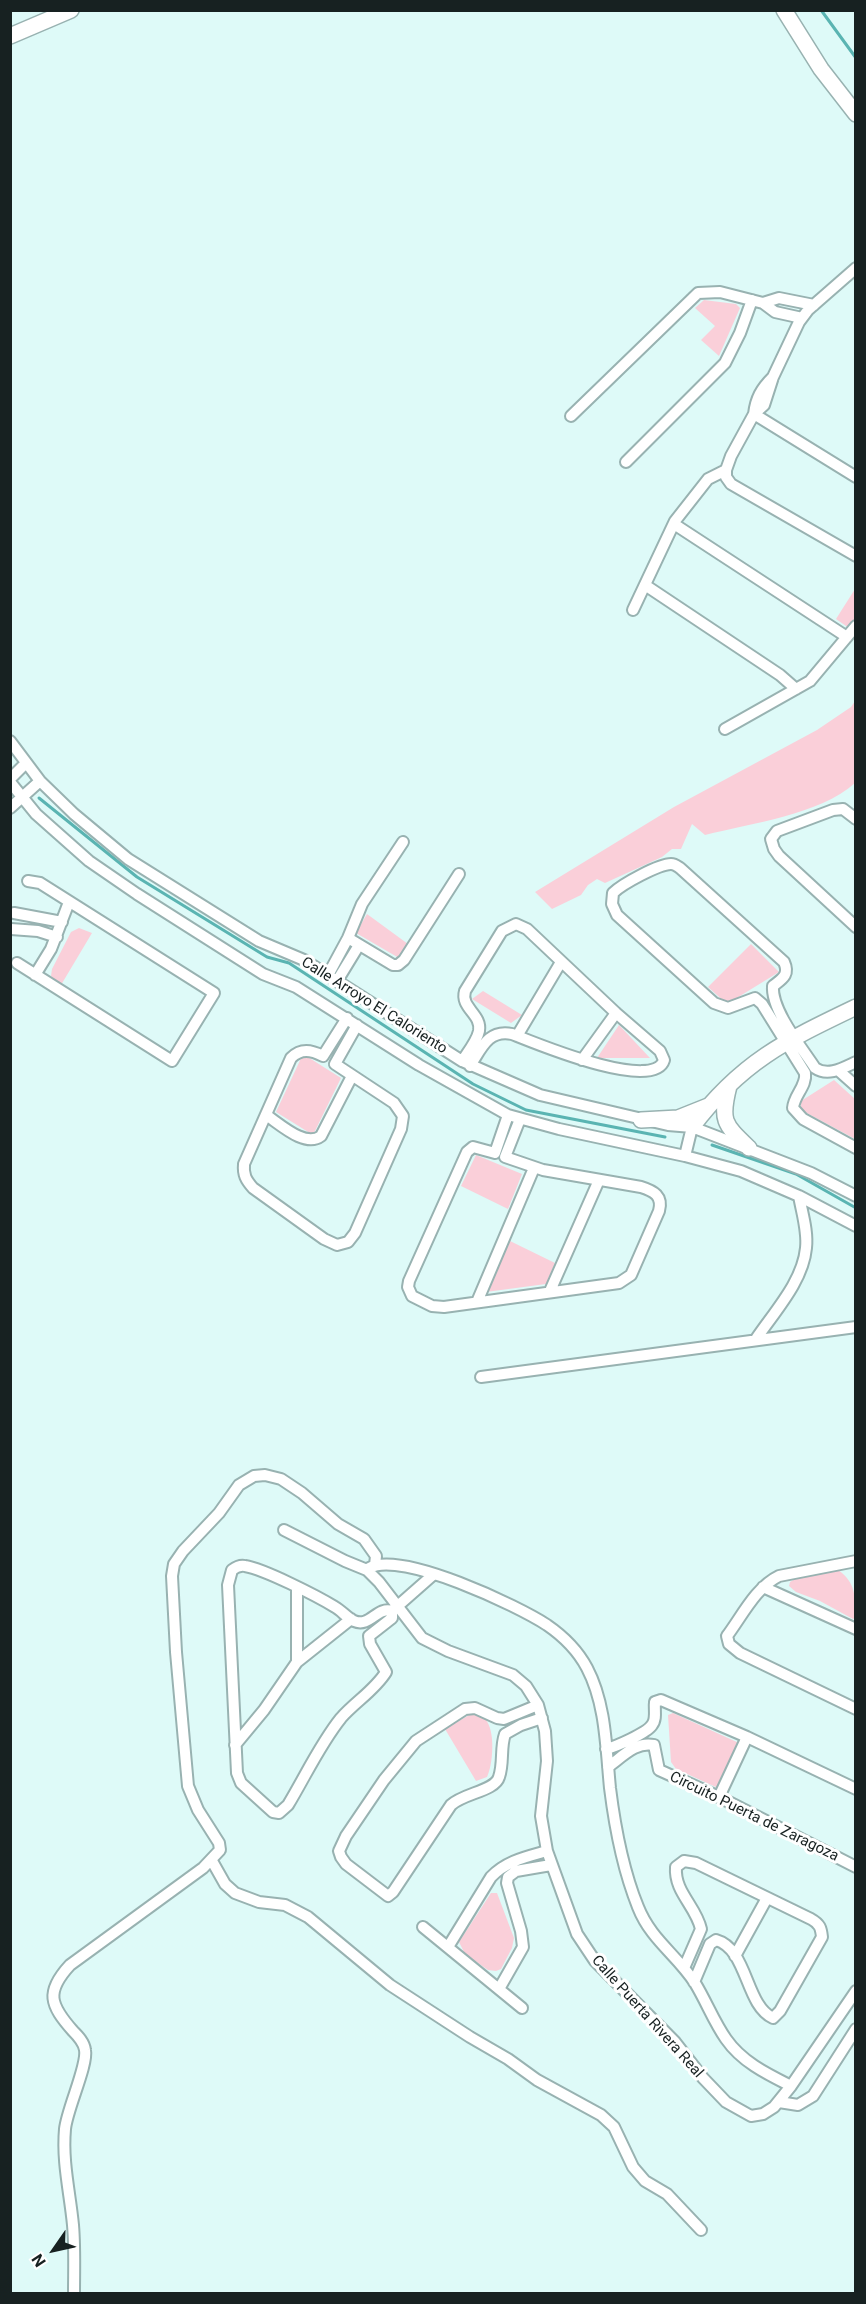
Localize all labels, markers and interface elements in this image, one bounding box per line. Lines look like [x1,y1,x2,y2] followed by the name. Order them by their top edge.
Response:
[298,954,450,1058] street label: Calle Arroyo El Caloriento
[667,1768,841,1866] street label: Circuito Puerta de Zaragoza
[587,1952,707,2082] street label: Calle Puerta Rivera Real
[24,2220,84,2280] north arrow
[28,2250,50,2270] text: N

